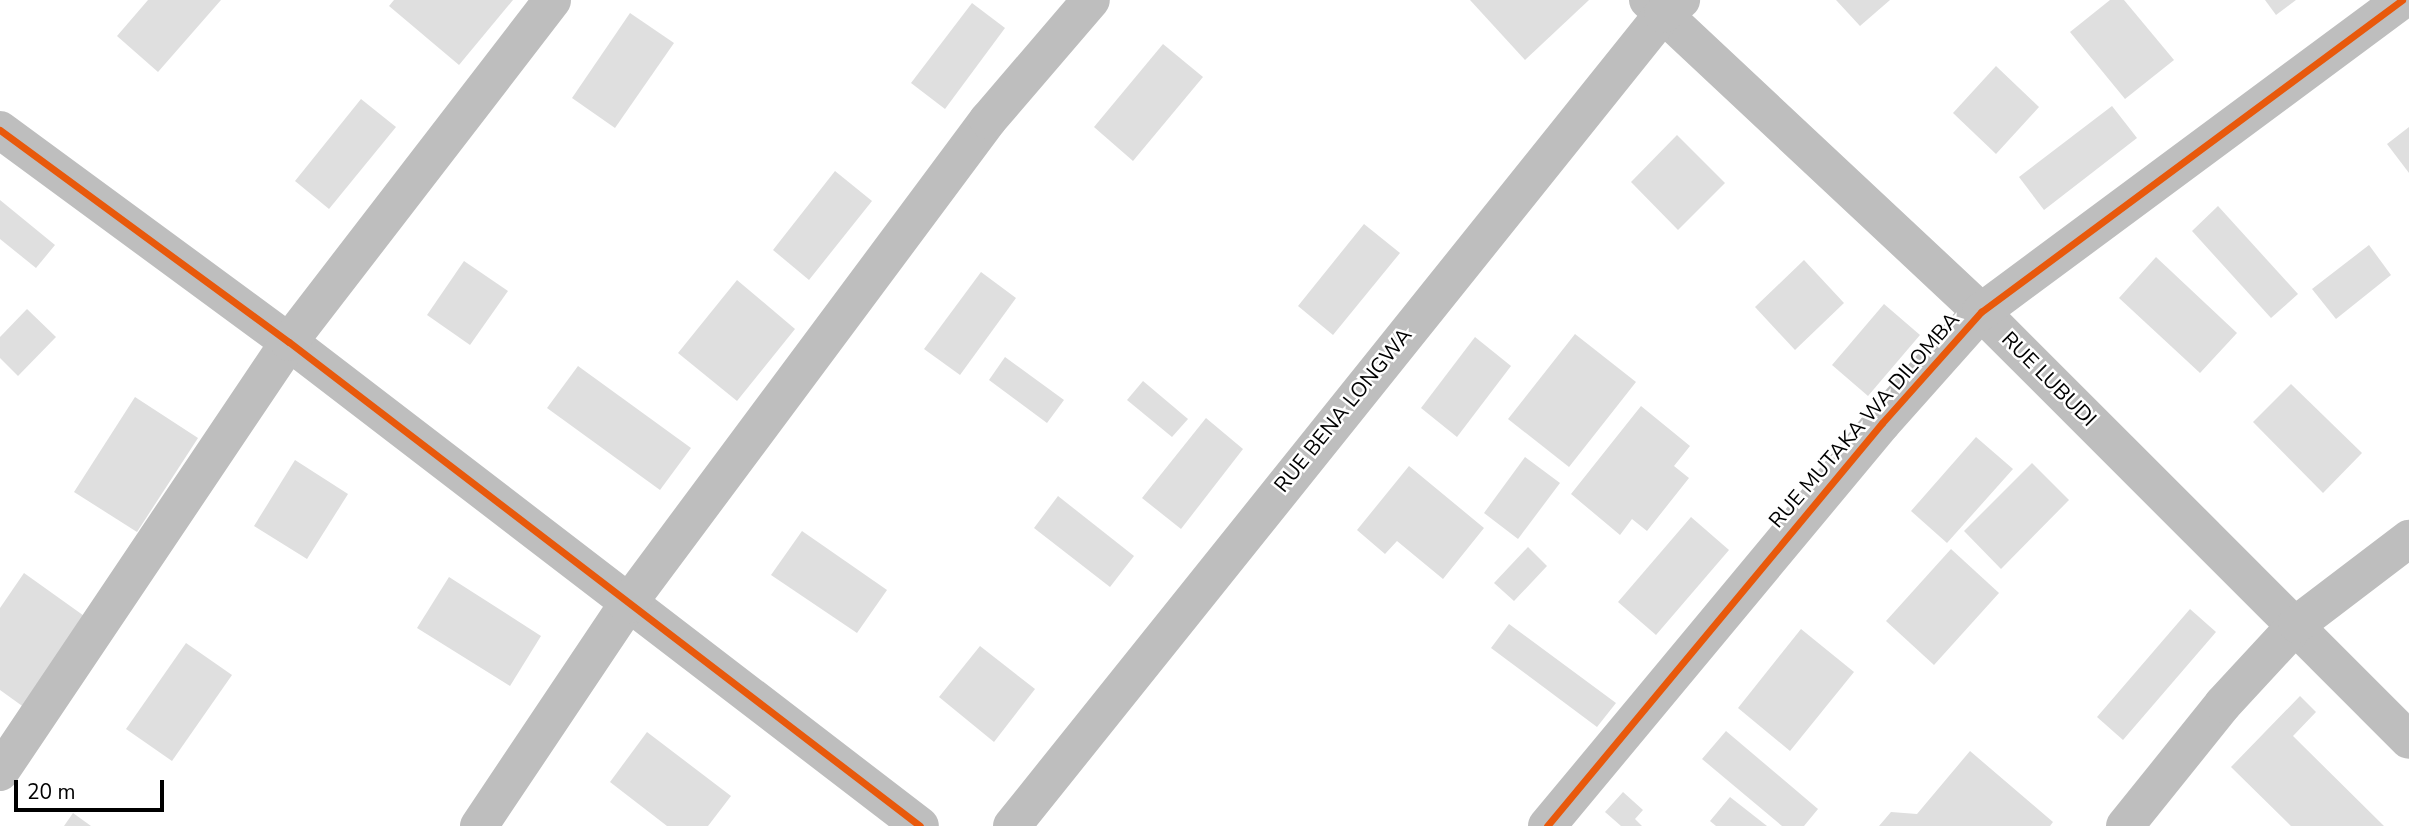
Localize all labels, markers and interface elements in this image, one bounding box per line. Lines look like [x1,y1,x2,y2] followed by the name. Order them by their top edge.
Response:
[1763,307,1965,533] street label: RUE MUTAKA WA DILOMBA
[1269,323,1417,497] street label: RUE BENA LONGWA
[1996,326,2102,432] street label: RUE LUBUDI
[18,766,168,810] scale bar
[27,778,76,806] text: 20 m

